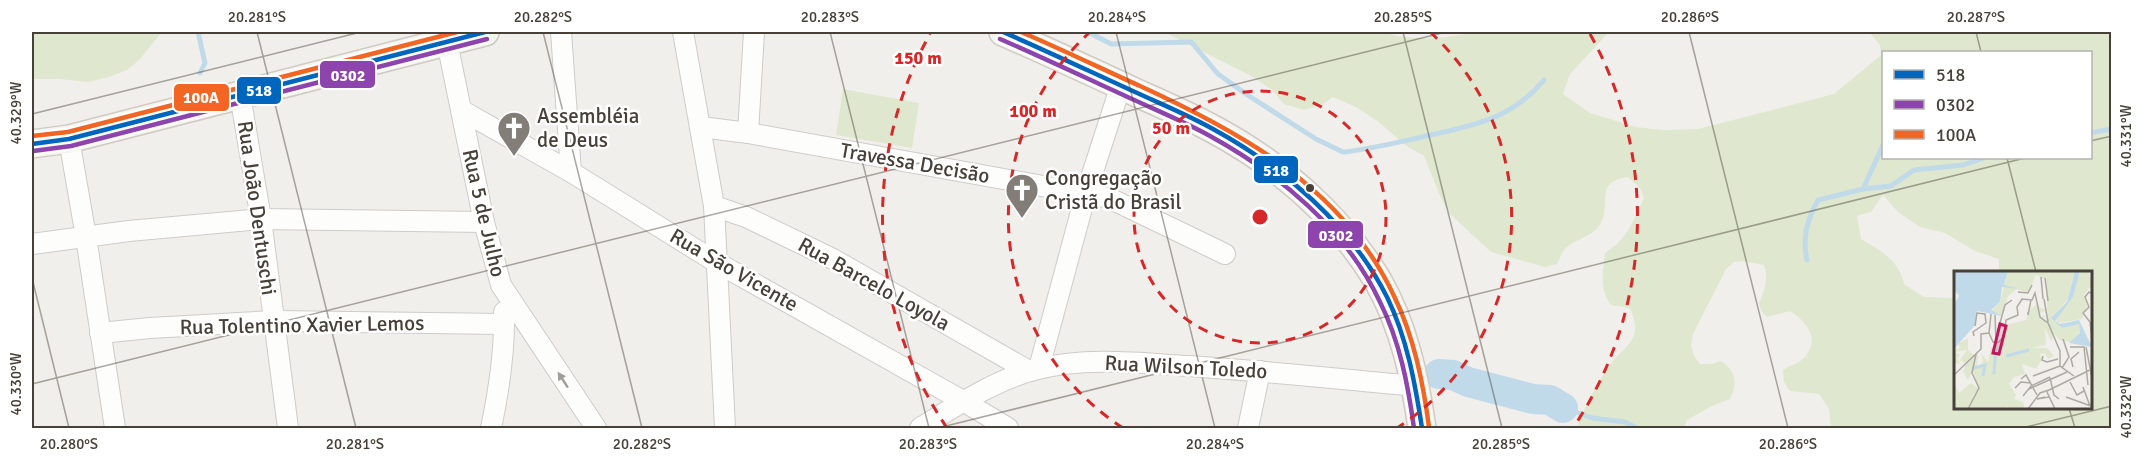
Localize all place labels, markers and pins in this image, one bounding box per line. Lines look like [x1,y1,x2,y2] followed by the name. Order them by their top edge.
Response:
[537,103,639,153] place label: Assembléia de Deus
[496,110,532,157] church icon: Assembléia de Deus
[1045,165,1182,215] place label: Congregação Cristã do Brasil
[1004,172,1040,219] church icon: Congregação Cristã do Brasil
[1304,182,1316,194] unlabelled marker
[1250,207,1270,227] centre of rings

